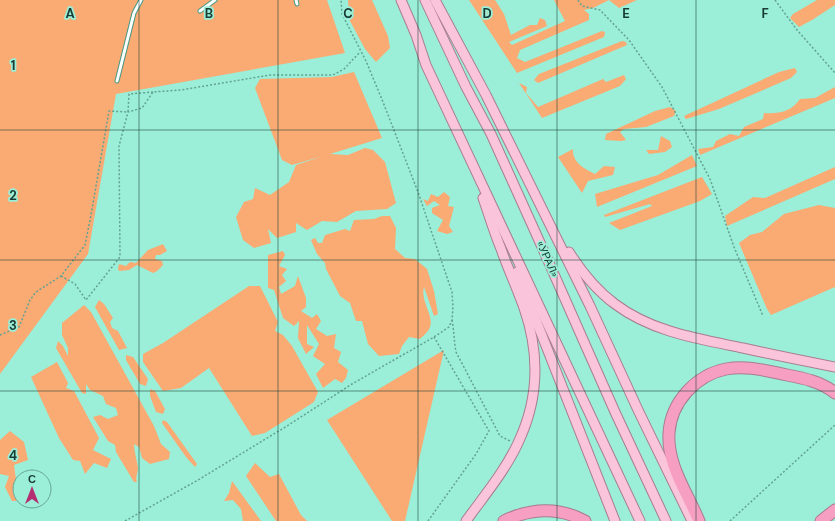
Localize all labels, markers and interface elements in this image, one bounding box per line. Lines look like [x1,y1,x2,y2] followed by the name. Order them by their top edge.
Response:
[65,5,75,22] text: A
[205,5,213,22] text: B
[343,5,353,22] text: C
[482,5,492,22] text: D
[622,5,630,22] text: E
[761,5,769,22] text: F
[11,57,15,74] text: 1
[9,187,17,204] text: 2
[534,239,562,279] street label: «УРАЛ»
[9,317,17,334] text: 3
[9,447,17,464] text: 4
[12,469,52,509] north arrow
[28,472,36,486] text: С

